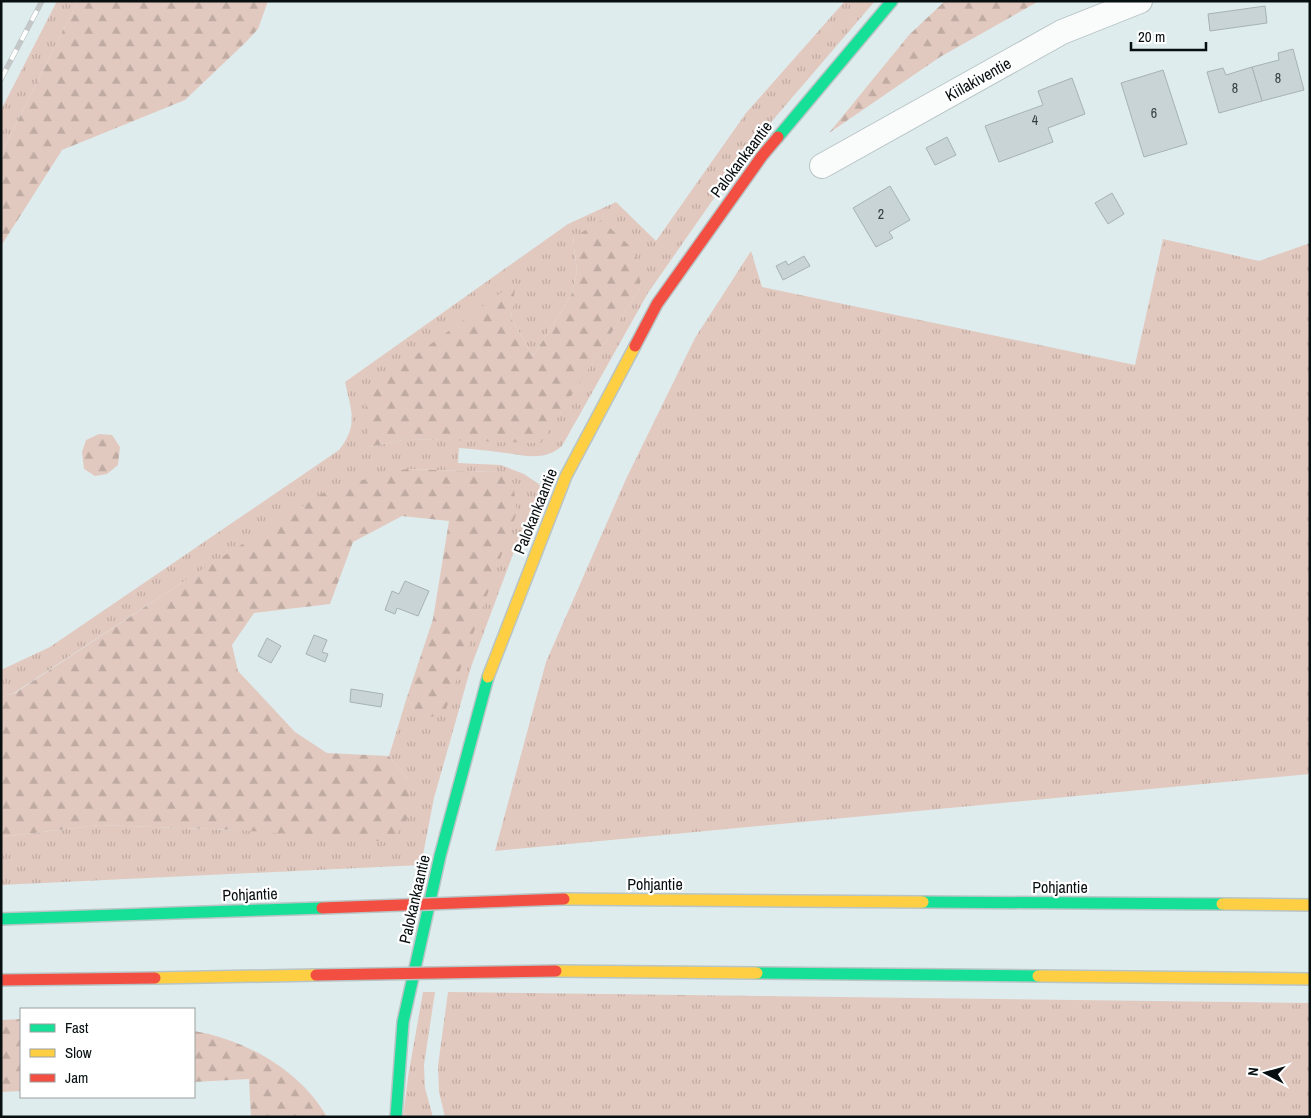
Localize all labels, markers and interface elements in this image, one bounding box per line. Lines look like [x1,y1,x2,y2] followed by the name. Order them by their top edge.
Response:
[1131,20,1206,52] scale bar
[1138,26,1165,47] text: 20 m
[941,52,1015,106] street label: Kiilakiventie
[1275,69,1281,87] house number: 8
[1232,79,1238,97] house number: 8
[1151,104,1157,122] house number: 6
[1032,111,1039,129] house number: 4
[705,116,777,202] street label: Palokankaantie
[878,205,884,223] house number: 2
[508,465,562,557] street label: Palokankaantie
[393,852,435,946] street label: Palokankaantie
[627,873,683,895] street label: Pohjantie
[1032,876,1088,898] street label: Pohjantie
[222,882,278,906] street label: Pohjantie
[20,1008,195,1098] legend
[65,1017,89,1038] text: Fast
[65,1042,92,1063] text: Slow
[1241,1048,1291,1098] north arrow
[65,1067,88,1088] text: Jam
[1244,1067,1262,1077] text: N

